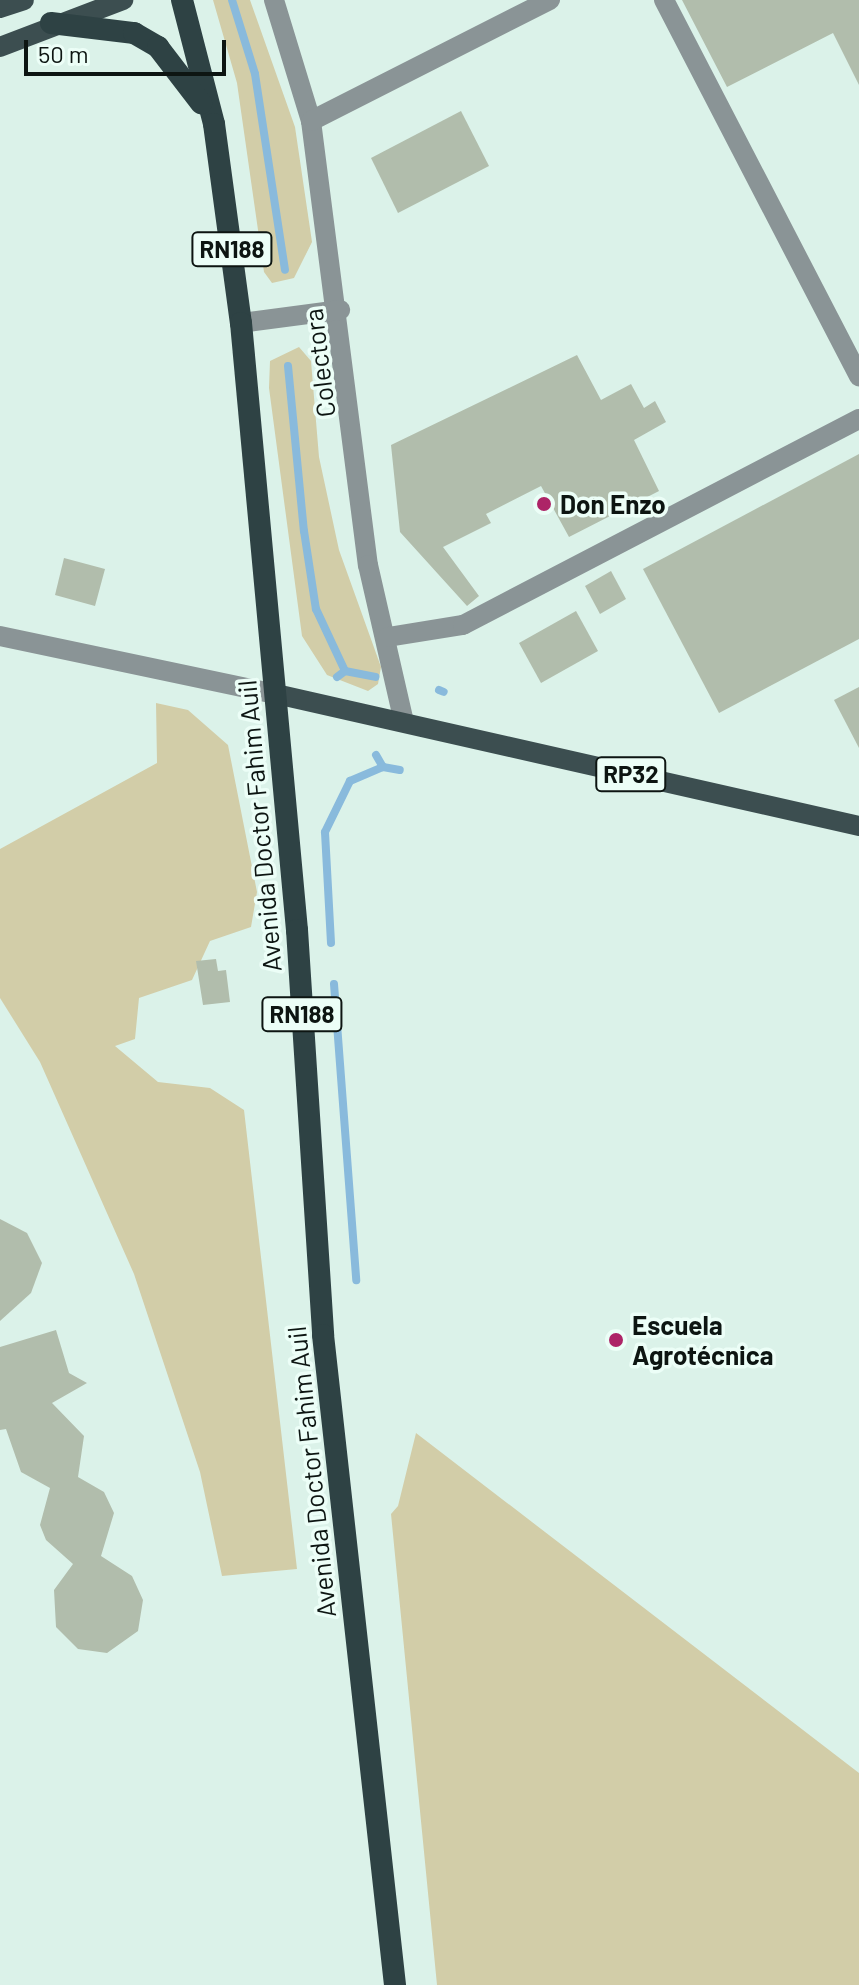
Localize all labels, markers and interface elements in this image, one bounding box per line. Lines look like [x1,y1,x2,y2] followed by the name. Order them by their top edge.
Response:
[28,24,230,74] scale bar
[38,39,89,68] text: 50 m
[190,229,274,269] road number: RN188
[297,307,341,419] street label: Colectora
[560,488,666,520] place label: Don Enzo
[535,495,553,513] marker: Don Enzo
[231,679,287,973] street label: Avenida Doctor Fahim Auil
[595,754,667,794] road number: RP32
[260,994,344,1034] road number: RN188
[632,1309,773,1370] place label: Escuela Agrotécnica
[280,1325,342,1619] street label: Avenida Doctor Fahim Auil
[607,1331,625,1349] marker: Escuela Agrotécnica

